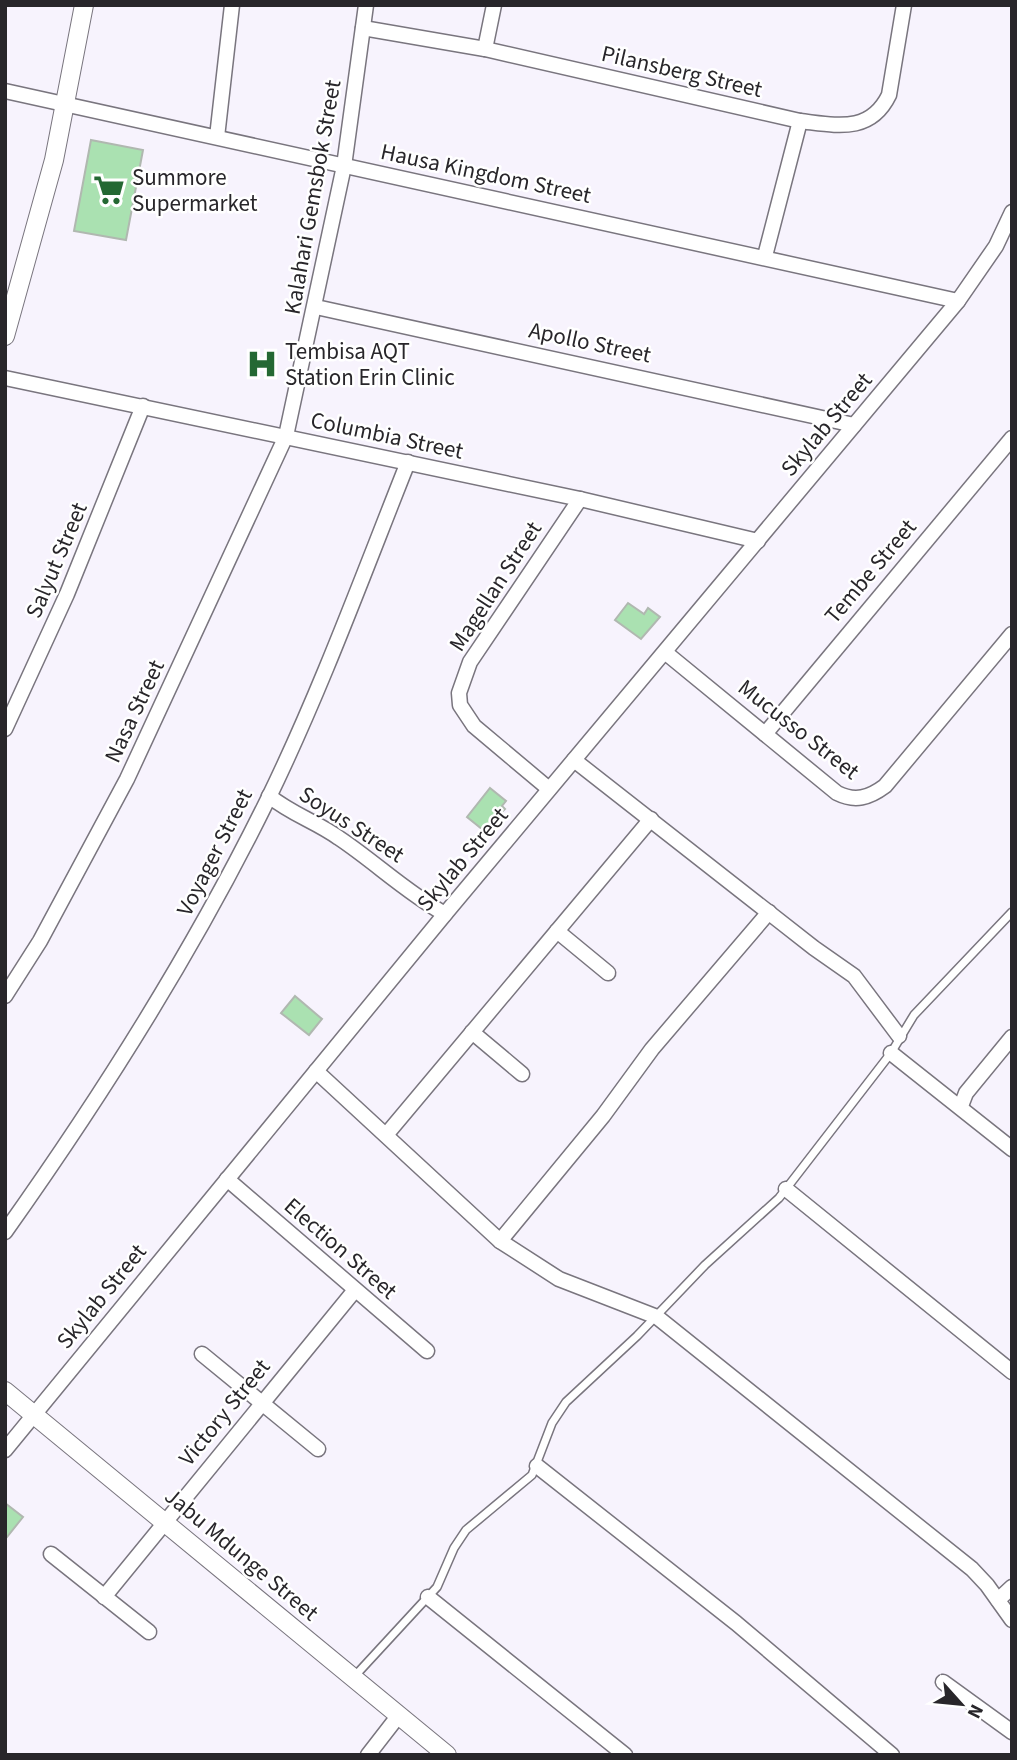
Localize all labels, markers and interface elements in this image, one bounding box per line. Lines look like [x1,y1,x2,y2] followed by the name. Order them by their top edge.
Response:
[598,37,766,106] street label: Pilansberg Street
[276,77,349,317] street label: Kalahari Gemsbok Street
[378,135,594,212] street label: Hausa Kingdom Street
[132,161,258,220] place label: Summore Supermarket
[92,173,126,207] supermarket icon: Summore Supermarket
[526,313,654,372] street label: Apollo Street
[285,335,455,394] place label: Tembisa AQT Station Erin Clinic
[245,347,279,381] hospital icon: Tembisa AQT Station Erin Clinic
[773,365,880,483] street label: Skylab Street
[308,403,466,468] street label: Columbia Street
[17,497,96,623] street label: Salyut Street
[817,512,924,631] street label: Tembe Street
[441,515,550,658] street label: Magellan Street
[96,654,173,768] street label: Nasa Street
[731,671,867,788] street label: Mucusso Street
[293,778,411,871] street label: Soyus Street
[168,783,261,921] street label: Voyager Street
[409,800,516,918] street label: Skylab Street
[277,1190,405,1307] street label: Election Street
[49,1236,154,1356] street label: Skylab Street
[171,1352,278,1473] street label: Victory Street
[158,1480,326,1629] street label: Jabu Mdunge Street
[926,1669,996,1739] north arrow
[960,1699,990,1723] text: N

